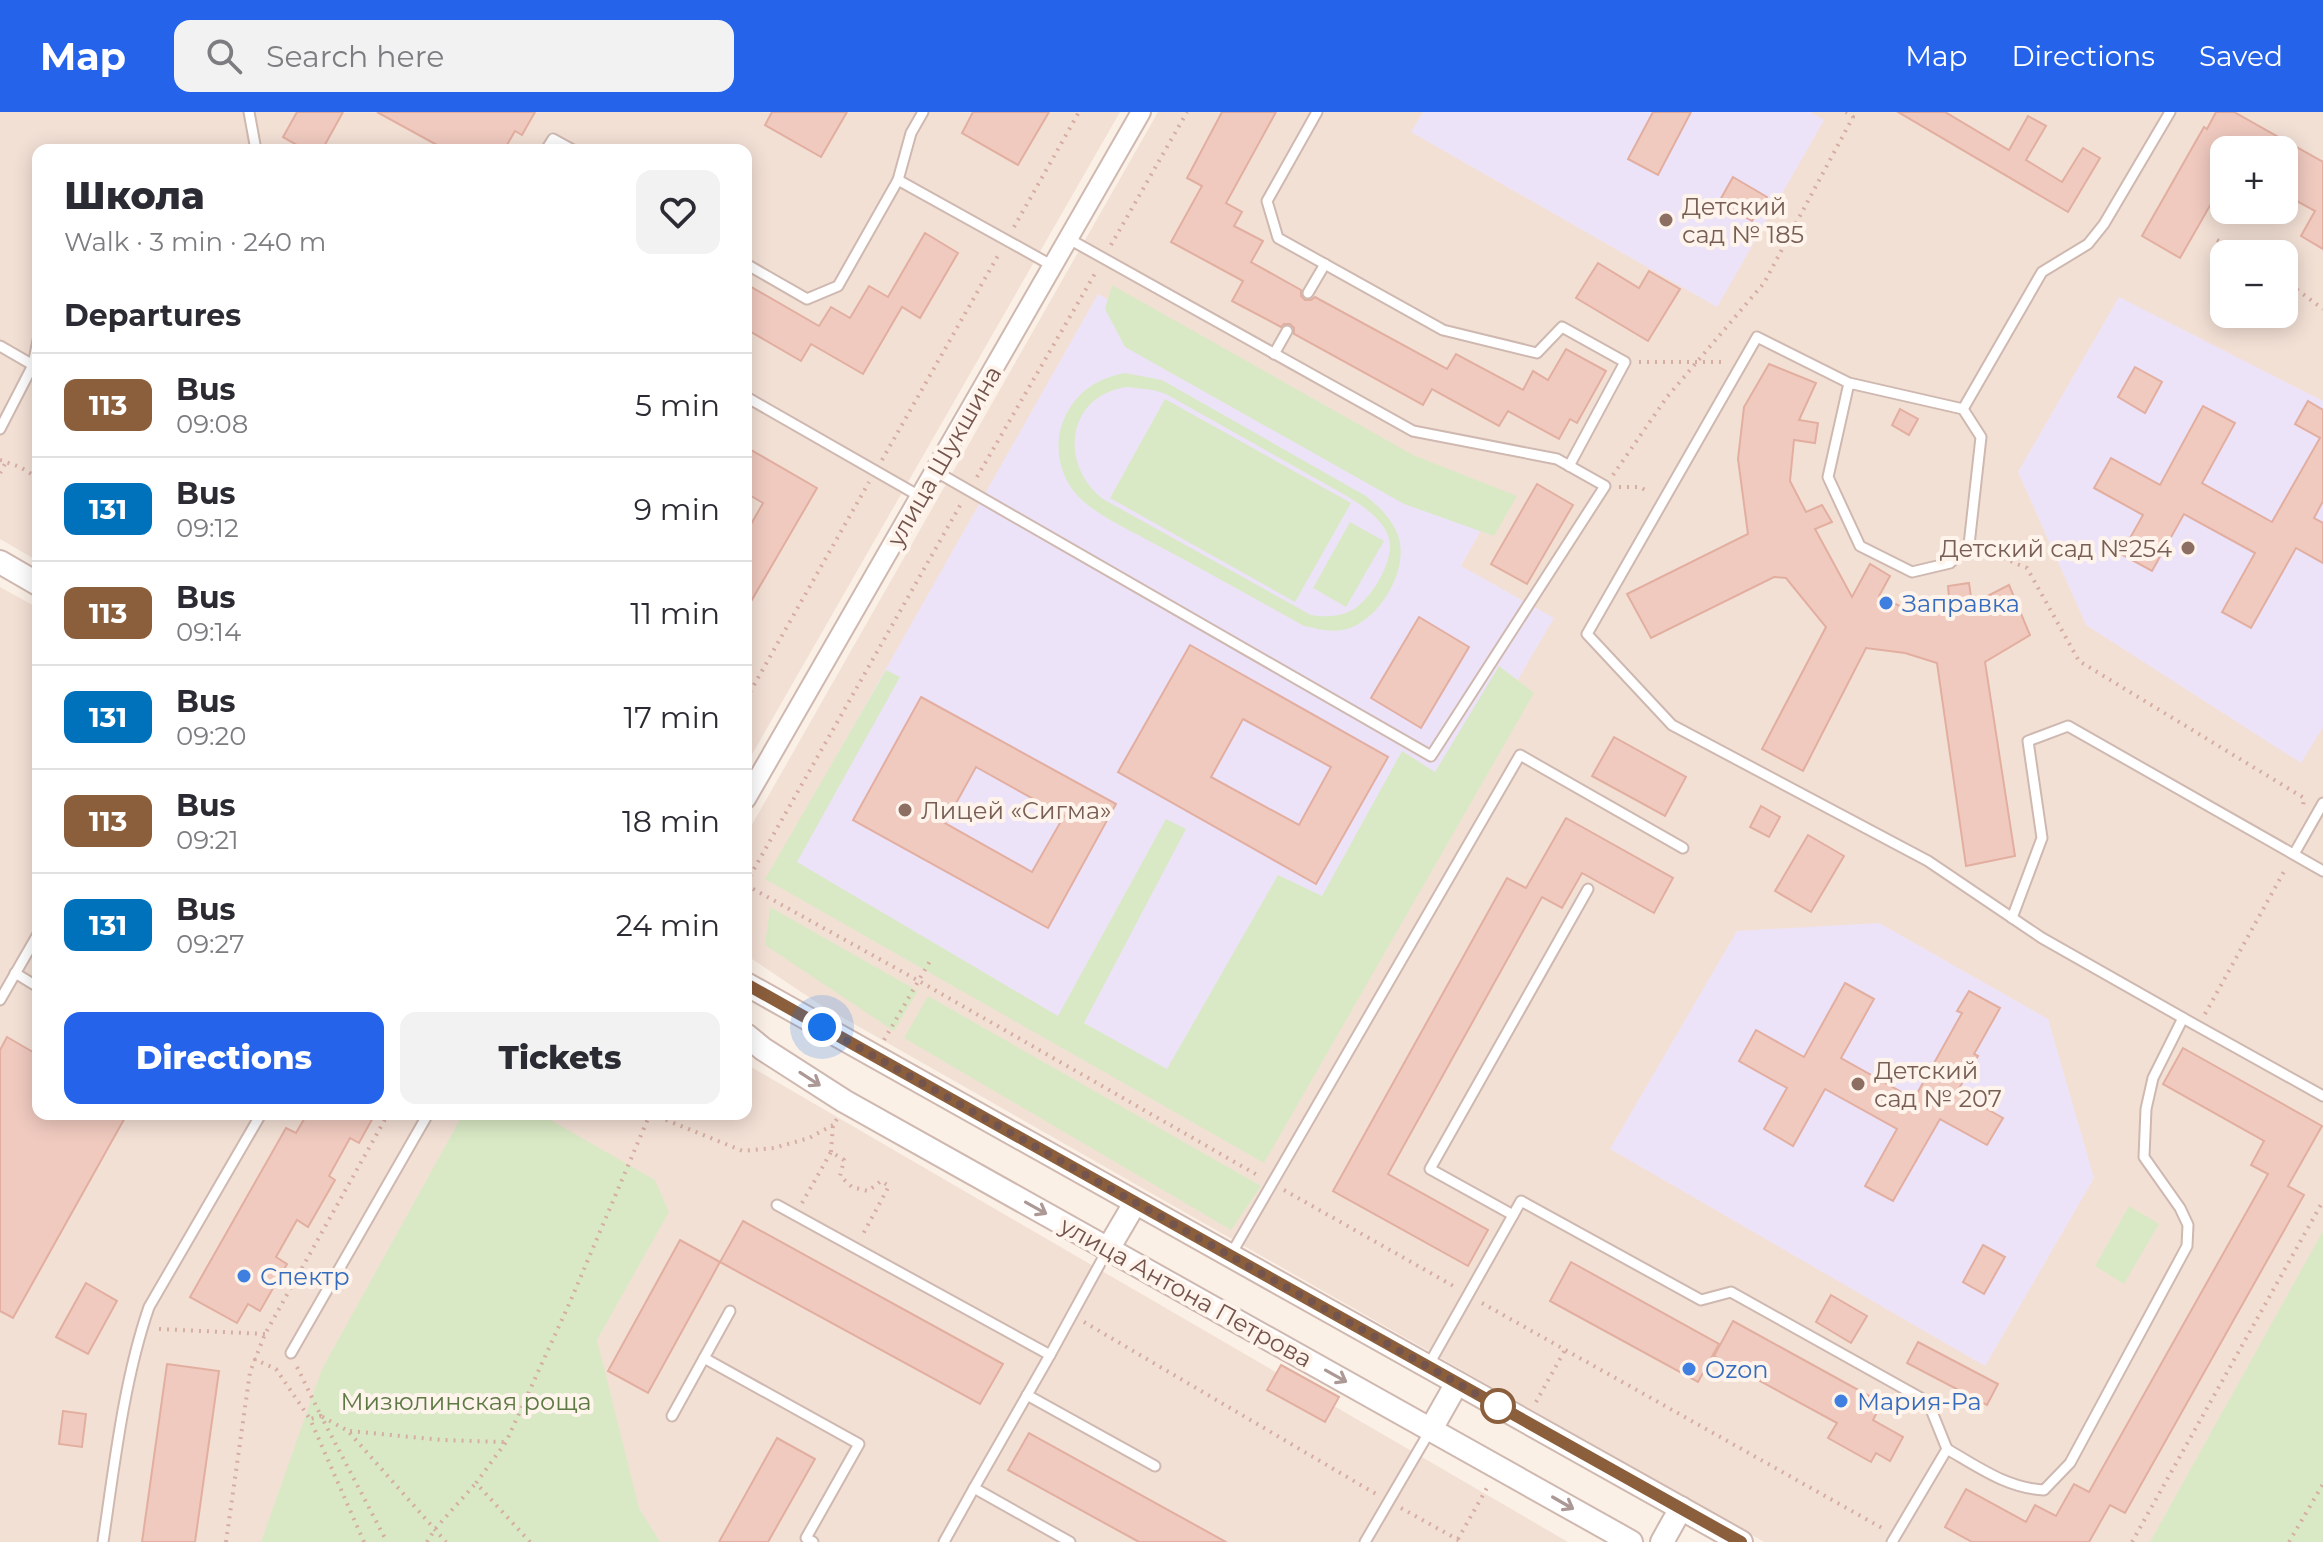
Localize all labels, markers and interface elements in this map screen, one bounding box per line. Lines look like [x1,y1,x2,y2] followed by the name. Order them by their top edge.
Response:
[174,20,734,92] search box
[40,33,126,80] text: Map
[202,34,246,78] icon: search
[266,38,444,75] text: Search here
[1905,39,1967,73] text: Map
[2011,39,2155,73] text: Directions
[2199,39,2283,73] text: Saved
[2210,136,2298,328] map controls
[2210,136,2298,224] button: +
[636,170,720,254] button: heart
[64,172,204,219] text: Школа
[1682,192,1804,249] place label: Детский сад № 185
[1657,211,1675,229] marker: Детский сад № 185
[64,226,326,258] text: Walk · 3 min · 240 m
[2210,240,2298,328] button: −
[64,297,241,334] text: Departures
[880,361,1008,552] street label: улица Шукшина
[176,371,236,408] text: Bus
[635,387,720,424] text: 5 min
[89,388,127,422] text: 113
[176,408,248,440] text: 09:08
[176,475,236,512] text: Bus
[634,491,720,528] text: 9 min
[89,492,127,526] text: 131
[176,512,239,544] text: 09:12
[1940,534,2172,563] place label: Детский сад №254
[2179,539,2197,557] marker: Детский сад №254
[176,579,236,616] text: Bus
[1902,589,2020,618] place label: Заправка
[1877,594,1895,612] marker: Заправка
[630,595,720,632] text: 11 min
[89,596,127,630] text: 113
[176,616,241,648] text: 09:14
[176,683,236,720] text: Bus
[623,699,720,736] text: 17 min
[89,700,127,734] text: 131
[176,720,246,752] text: 09:20
[176,787,236,824] text: Bus
[921,796,1111,825] place label: Лицей «Сигма»
[896,801,914,819] marker: Лицей «Сигма»
[622,803,720,840] text: 18 min
[89,804,127,838] text: 113
[176,824,239,856] text: 09:21
[176,891,236,928] text: Bus
[616,907,720,944] text: 24 min
[89,908,127,942] text: 131
[176,928,245,960] text: 09:27
[802,1007,842,1047] your location
[64,1012,384,1104] button: Directions
[400,1012,720,1104] button: Tickets
[1874,1056,2002,1113] place label: Детский сад № 207
[799,1071,821,1088] one-way arrow
[1849,1075,1867,1093] marker: Детский сад № 207
[1024,1200,1047,1216] one-way arrow
[1054,1210,1317,1373] street label: улица Антона Петрова
[260,1262,350,1291] place label: Спектр
[235,1267,253,1285] marker: Спектр
[1705,1355,1768,1384] place label: Ozon
[1680,1360,1698,1378] marker: Ozon
[1324,1368,1347,1384] one-way arrow
[340,1387,592,1416] park label: Мизюлинская роща
[1857,1387,1981,1416] place label: Мария-Ра
[1481,1389,1515,1423] unlabelled marker
[1832,1392,1850,1410] marker: Мария-Ра
[1551,1496,1574,1512] one-way arrow

